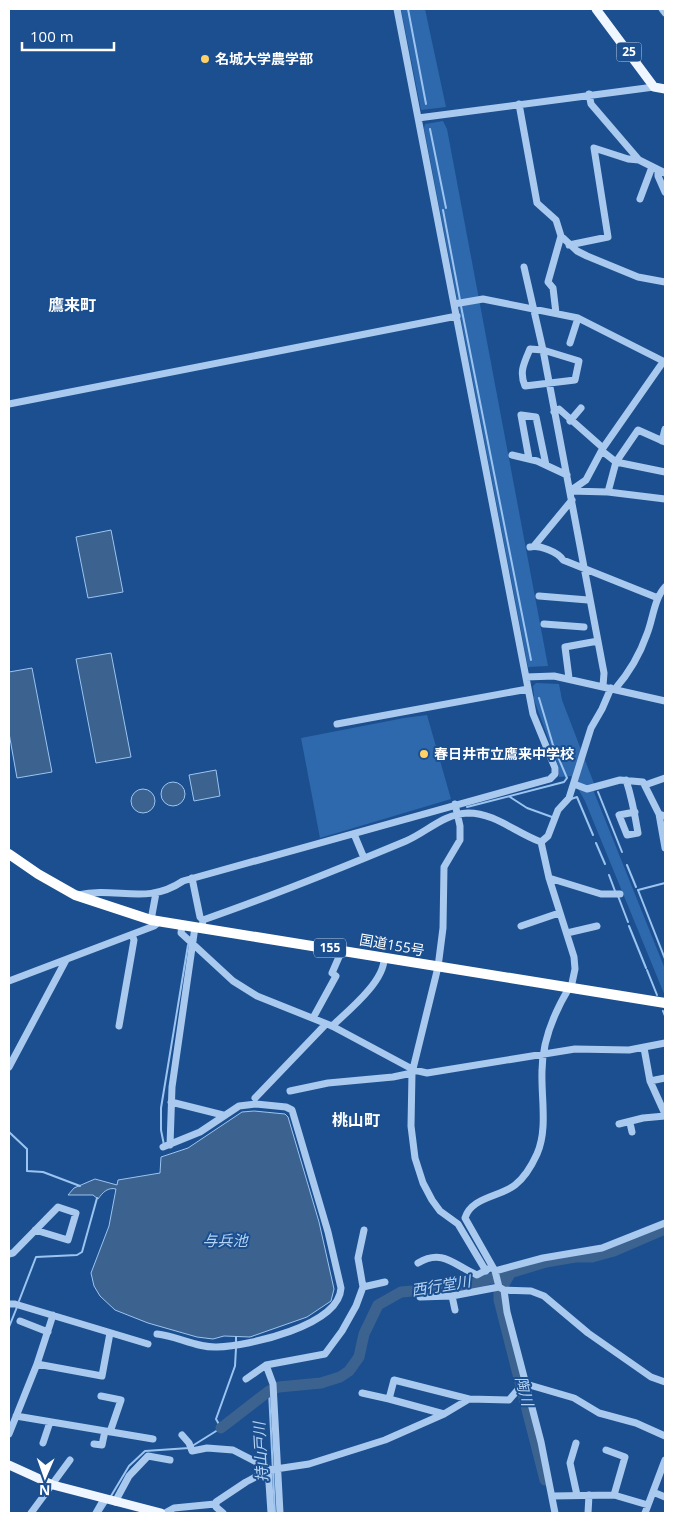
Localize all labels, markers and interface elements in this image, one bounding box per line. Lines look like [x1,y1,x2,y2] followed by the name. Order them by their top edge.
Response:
[22,20,115,52] scale bar
[30,26,74,46] text: 100 m
[616,42,642,62] road number: 25
[215,49,313,68] place label: 名城大学農学部
[199,53,211,65] marker: 名城大学農学部
[48,294,96,316] district label: 鷹来町
[434,744,574,763] place label: 春日井市立鷹来中学校
[418,748,430,760] marker: 春日井市立鷹来中学校
[358,929,426,960] street label: 国道155号
[314,938,346,958] road number: 155
[332,1109,380,1131] district label: 桃山町
[202,1230,249,1250] water label: 与兵池
[410,1270,474,1300] water label: 西行堂川
[512,1374,539,1410] water label: 陶川
[248,1420,272,1483] water label: 持山戸川
[20,1452,70,1502] north arrow
[39,1481,51,1500] text: N

